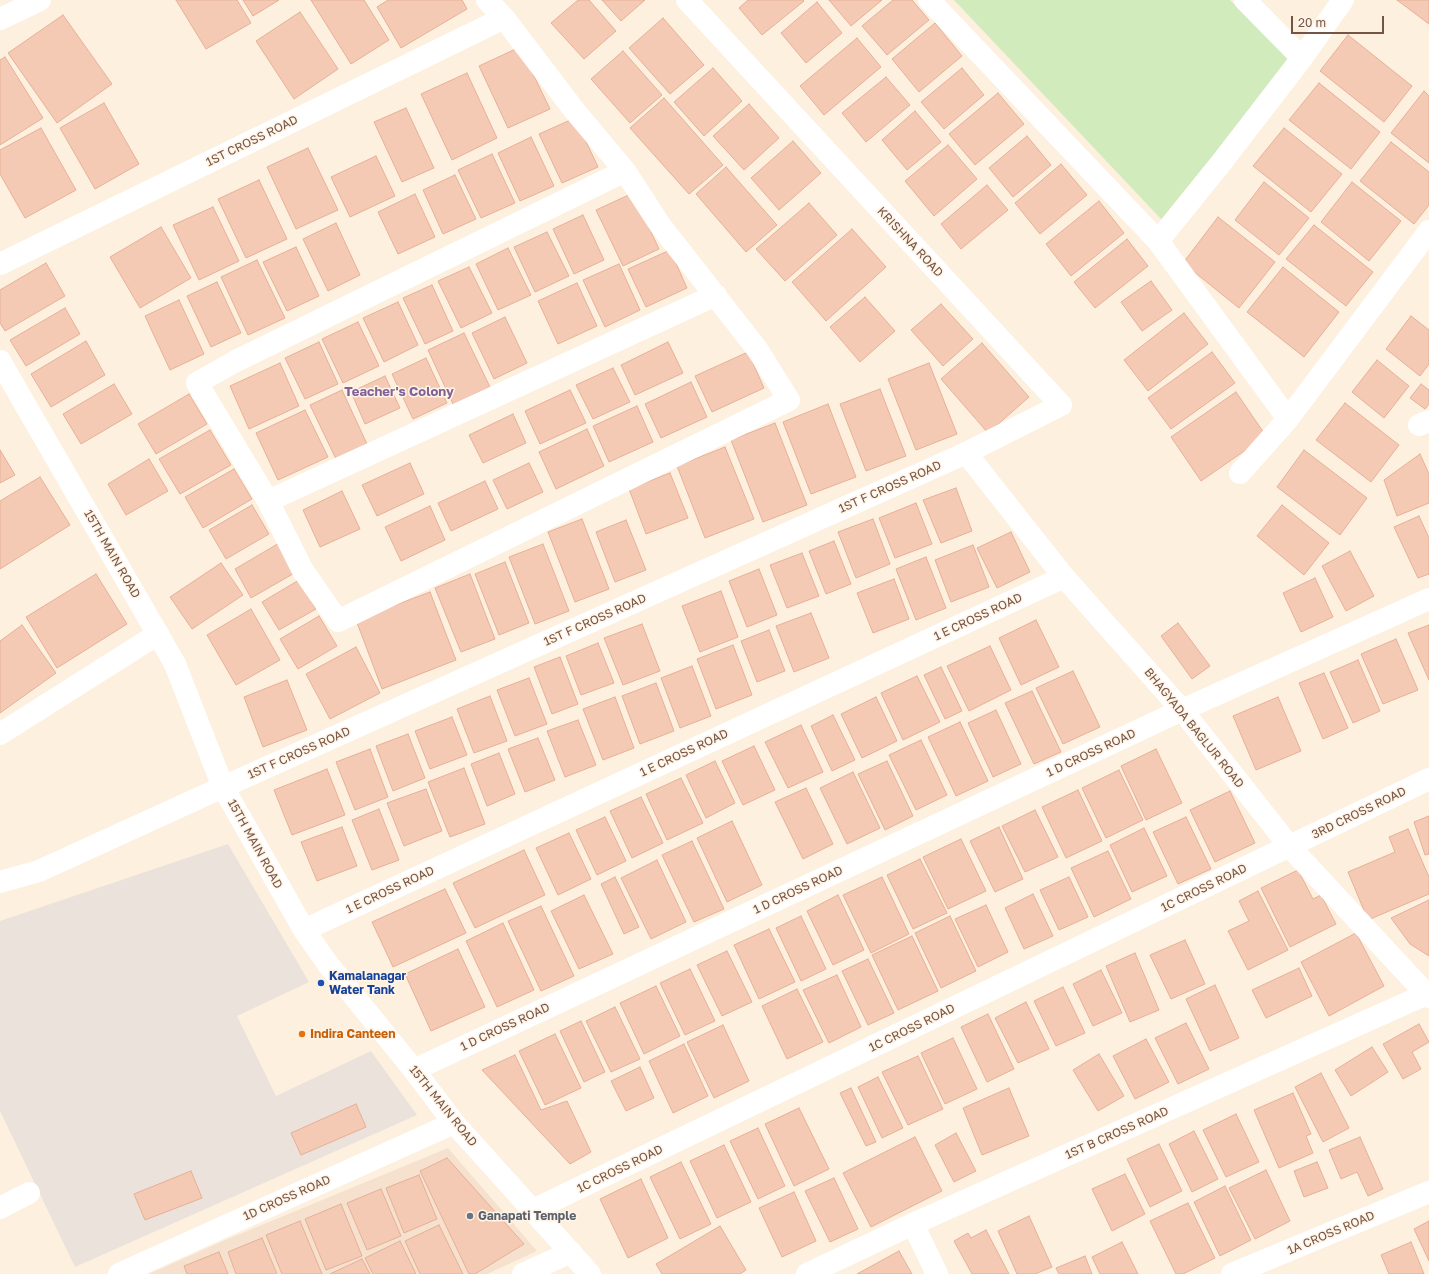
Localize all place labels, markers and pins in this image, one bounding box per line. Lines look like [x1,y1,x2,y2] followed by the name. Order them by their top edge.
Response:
[329,969,406,997] place label: Kamalanagar Water Tank
[316,978,326,988] marker: Kamalanagar Water Tank
[310,1027,395,1041] place label: Indira Canteen
[297,1029,307,1039] marker: Indira Canteen
[478,1209,576,1223] place label: Ganapati Temple
[465,1211,475,1221] marker: Ganapati Temple

